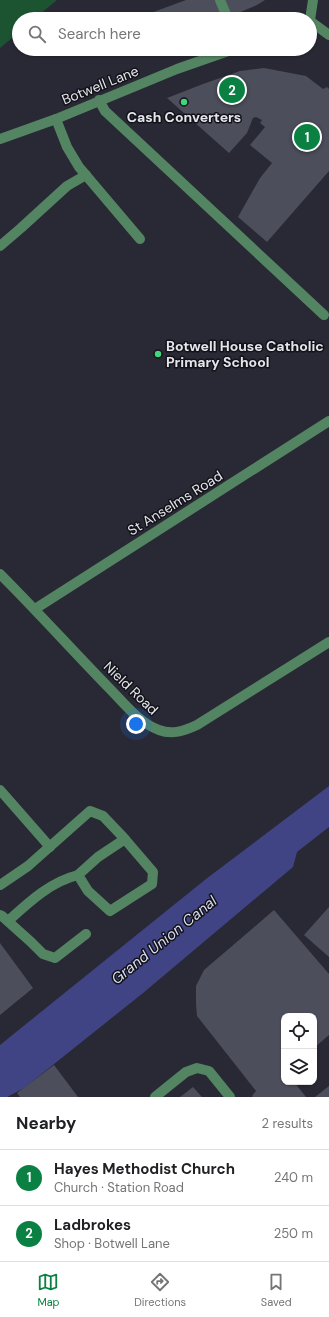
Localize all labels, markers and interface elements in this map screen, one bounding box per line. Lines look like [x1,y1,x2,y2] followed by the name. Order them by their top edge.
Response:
[12,12,317,56] search box
[26,23,48,45] icon: search
[58,24,141,44] text: Search here
[59,61,141,109] street label: Botwell Lane
[219,75,245,105] pin: 2
[179,97,189,107] marker: Cash Converters
[127,108,241,126] place label: Cash Converters
[294,122,320,152] pin: 1
[166,337,324,371] place label: Botwell House Catholic Primary School
[153,349,163,359] marker: Botwell House Catholic Primary School
[124,467,226,539] street label: St Anselms Road
[100,657,162,719] street label: Nield Road
[126,714,146,734] your location
[107,891,222,989] water label: Grand Union Canal
[281,1013,317,1085] map controls
[281,1013,317,1049] button: locate
[281,1049,317,1085] button: layers
[16,1112,76,1134] text: Nearby
[262,1115,313,1132] text: 2 results
[54,1159,235,1179] text: Hayes Methodist Church
[27,1169,31,1186] text: 1
[274,1169,313,1186] text: 240 m
[54,1179,184,1196] text: Church · Station Road
[54,1215,131,1235] text: Ladbrokes
[25,1225,33,1242] text: 2
[274,1225,313,1242] text: 250 m
[54,1235,170,1252] text: Shop · Botwell Lane
[37,1271,60,1309] tab: Map
[134,1271,186,1309] tab: Directions
[261,1271,292,1309] tab: Saved

